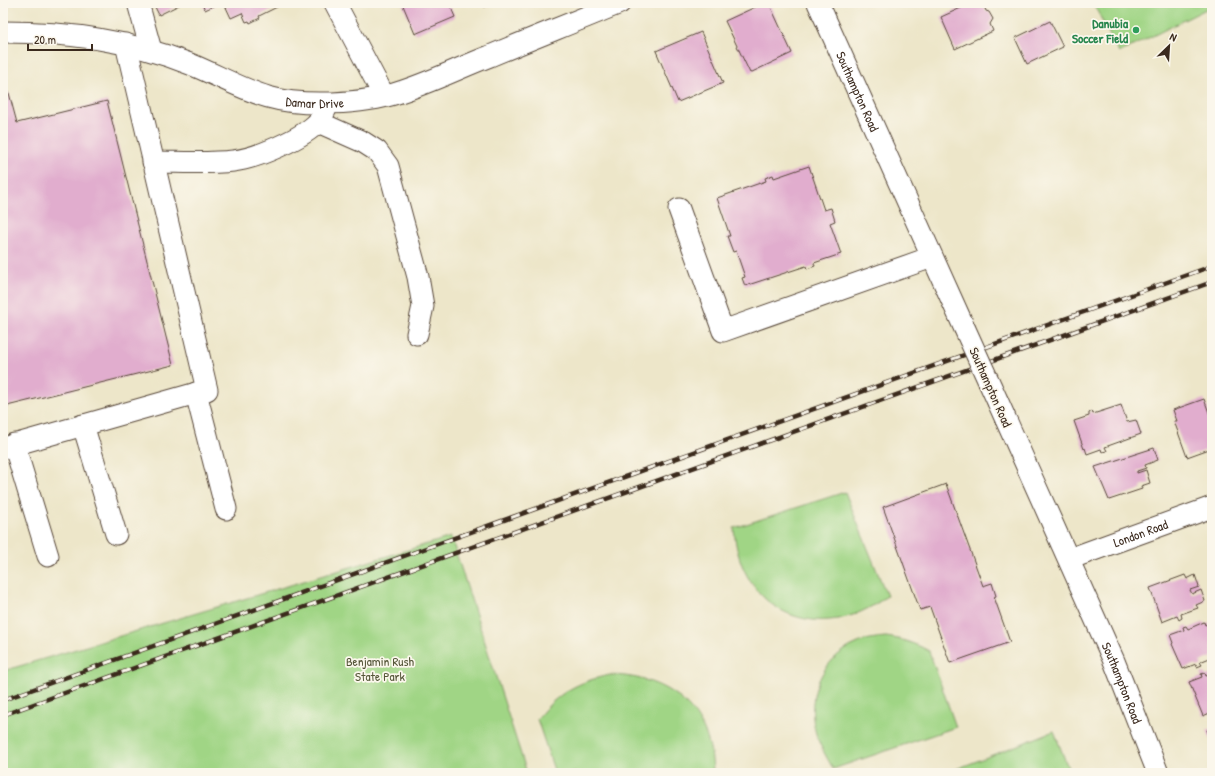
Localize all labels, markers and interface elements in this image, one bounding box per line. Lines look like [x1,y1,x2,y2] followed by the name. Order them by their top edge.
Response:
[1072,14,1129,47] place label: Danubia Soccer Field
[1131,25,1141,35] marker: Danubia Soccer Field
[28,26,92,52] scale bar
[1149,26,1189,66] north arrow
[1168,29,1179,45] text: N
[34,31,56,48] text: 20 m
[832,49,884,134] street label: Southampton Road
[285,92,344,112] street label: Damar Drive
[965,344,1017,430] street label: Southampton Road
[1111,515,1170,551] street label: London Road
[1098,639,1147,726] street label: Southampton Road
[346,652,415,685] park label: Benjamin Rush State Park

